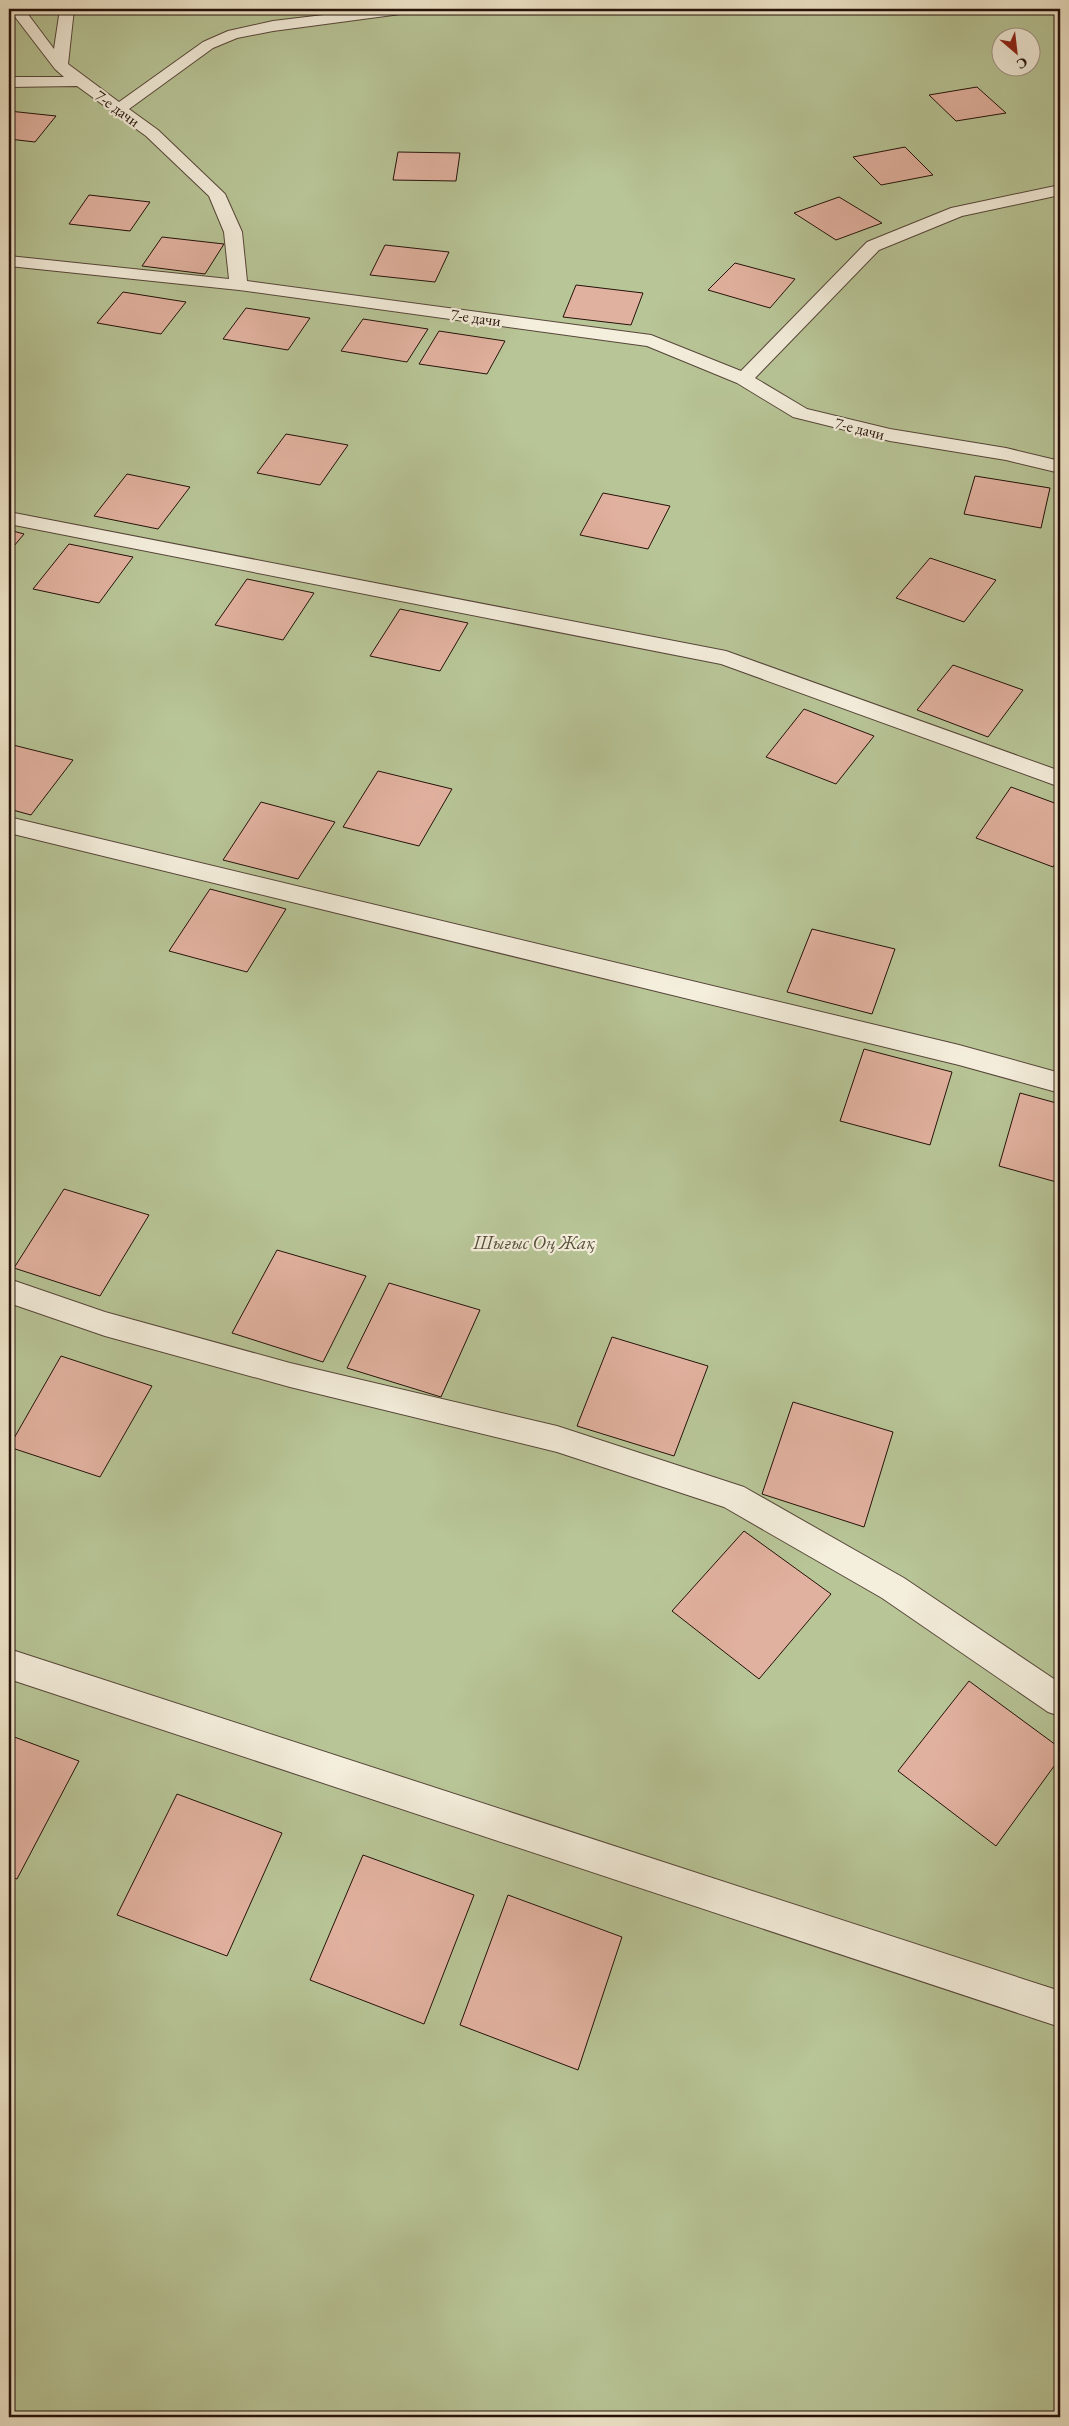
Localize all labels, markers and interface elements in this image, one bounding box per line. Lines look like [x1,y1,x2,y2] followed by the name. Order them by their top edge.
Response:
[992,28,1042,78] north arrow
[1013,53,1031,74] text: С
[91,85,145,132] street label: 7-е дачи
[449,304,503,331] street label: 7-е дачи
[833,412,887,445] street label: 7-е дачи
[472,1230,596,1255] park label: Шығыс Оң Жақ

